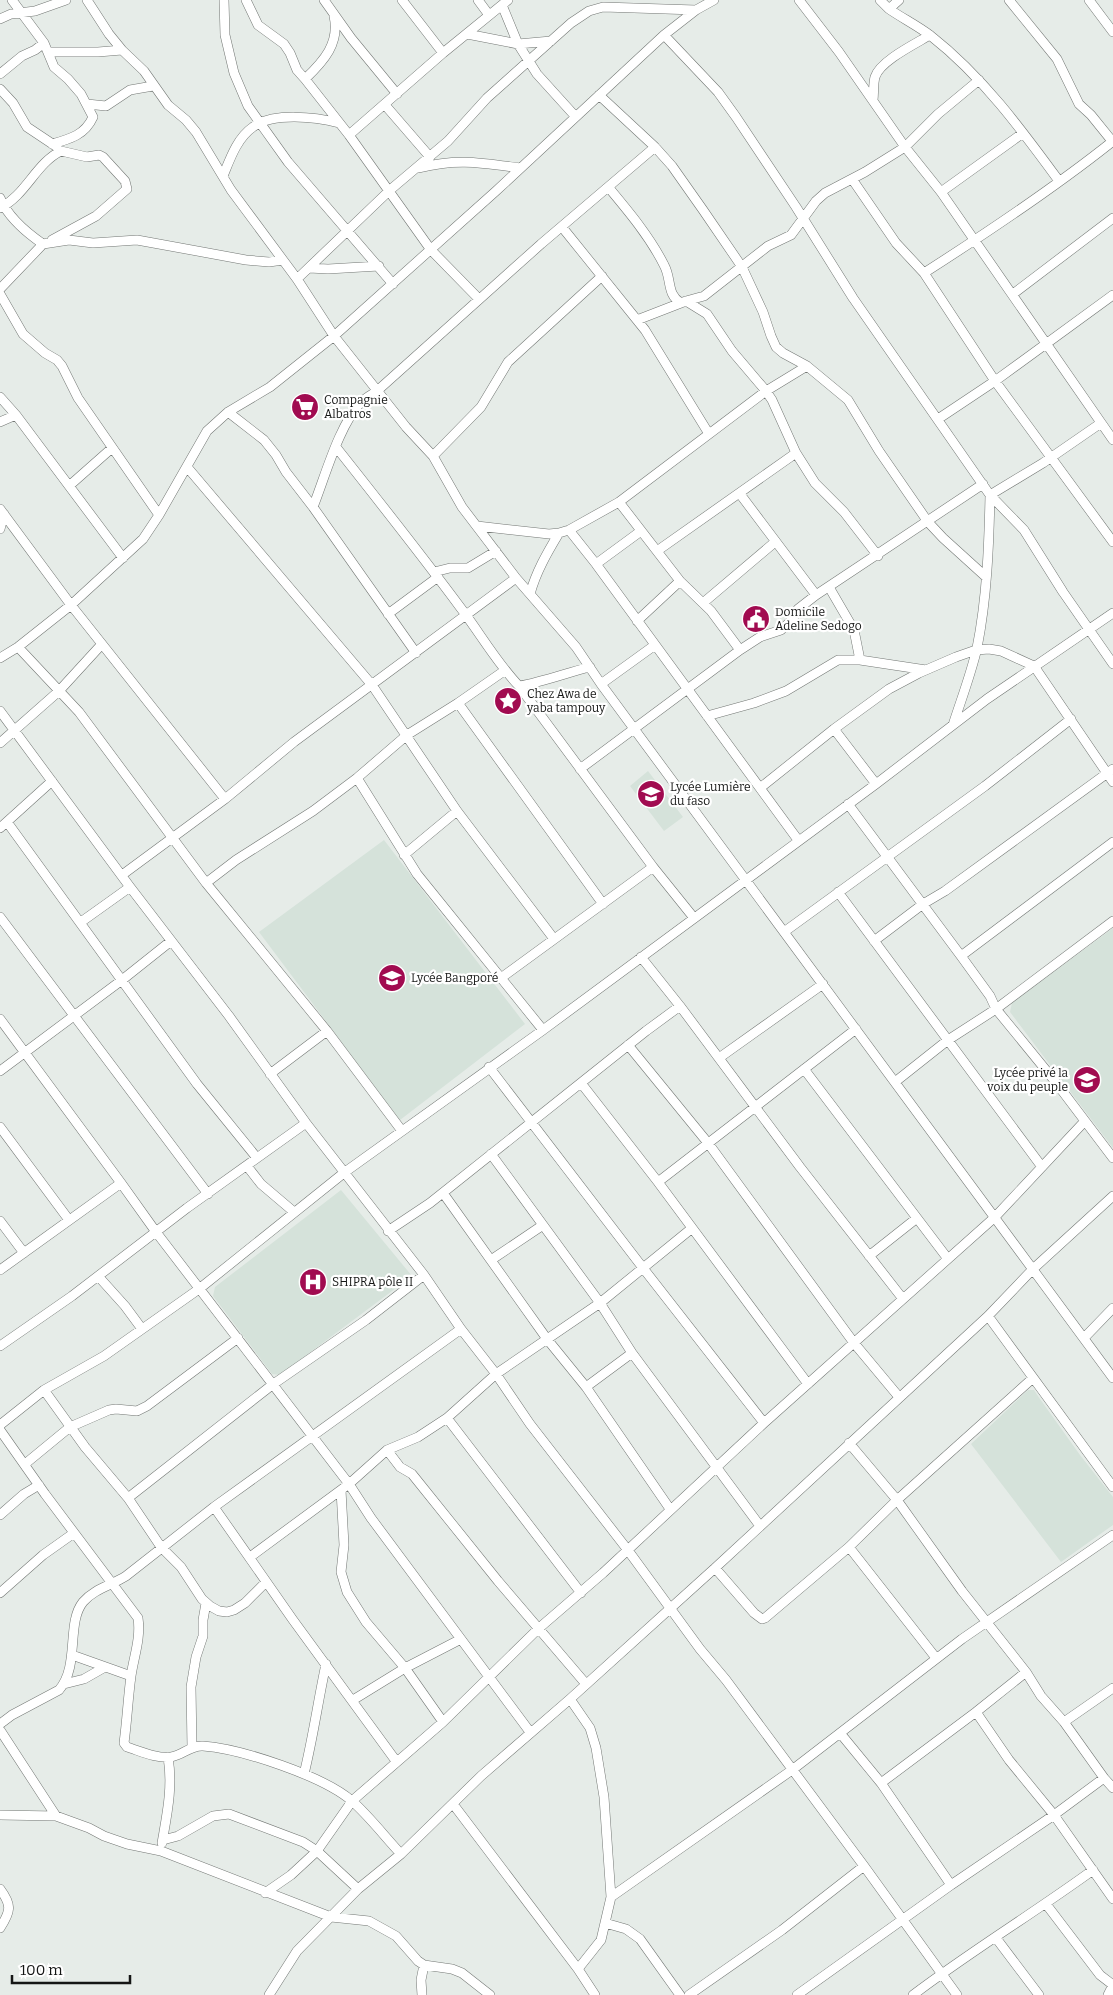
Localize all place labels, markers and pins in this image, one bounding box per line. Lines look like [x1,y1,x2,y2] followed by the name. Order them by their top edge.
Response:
[290,392,320,422] supermarket icon: Compagnie Albatros
[324,393,388,421] place label: Compagnie Albatros
[741,604,771,634] public building icon: Domicile Adeline Sedogo
[775,605,862,633] place label: Domicile Adeline Sedogo
[493,686,523,716] place icon: Chez Awa de yaba tampouy
[526,687,606,715] place label: Chez Awa de yaba tampouy
[636,779,666,809] school or university icon: Lycée Lumière du faso
[670,780,751,808] place label: Lycée Lumière du faso
[377,963,407,993] school or university icon: Lycée Bangporé
[411,971,498,985] place label: Lycée Bangporé
[1072,1065,1102,1095] school or university icon: Lycée privé la voix du peuple
[986,1066,1068,1094] place label: Lycée privé la voix du peuple
[298,1267,328,1297] hospital icon: SHIPRA pôle II
[332,1275,413,1289] place label: SHIPRA pôle II

